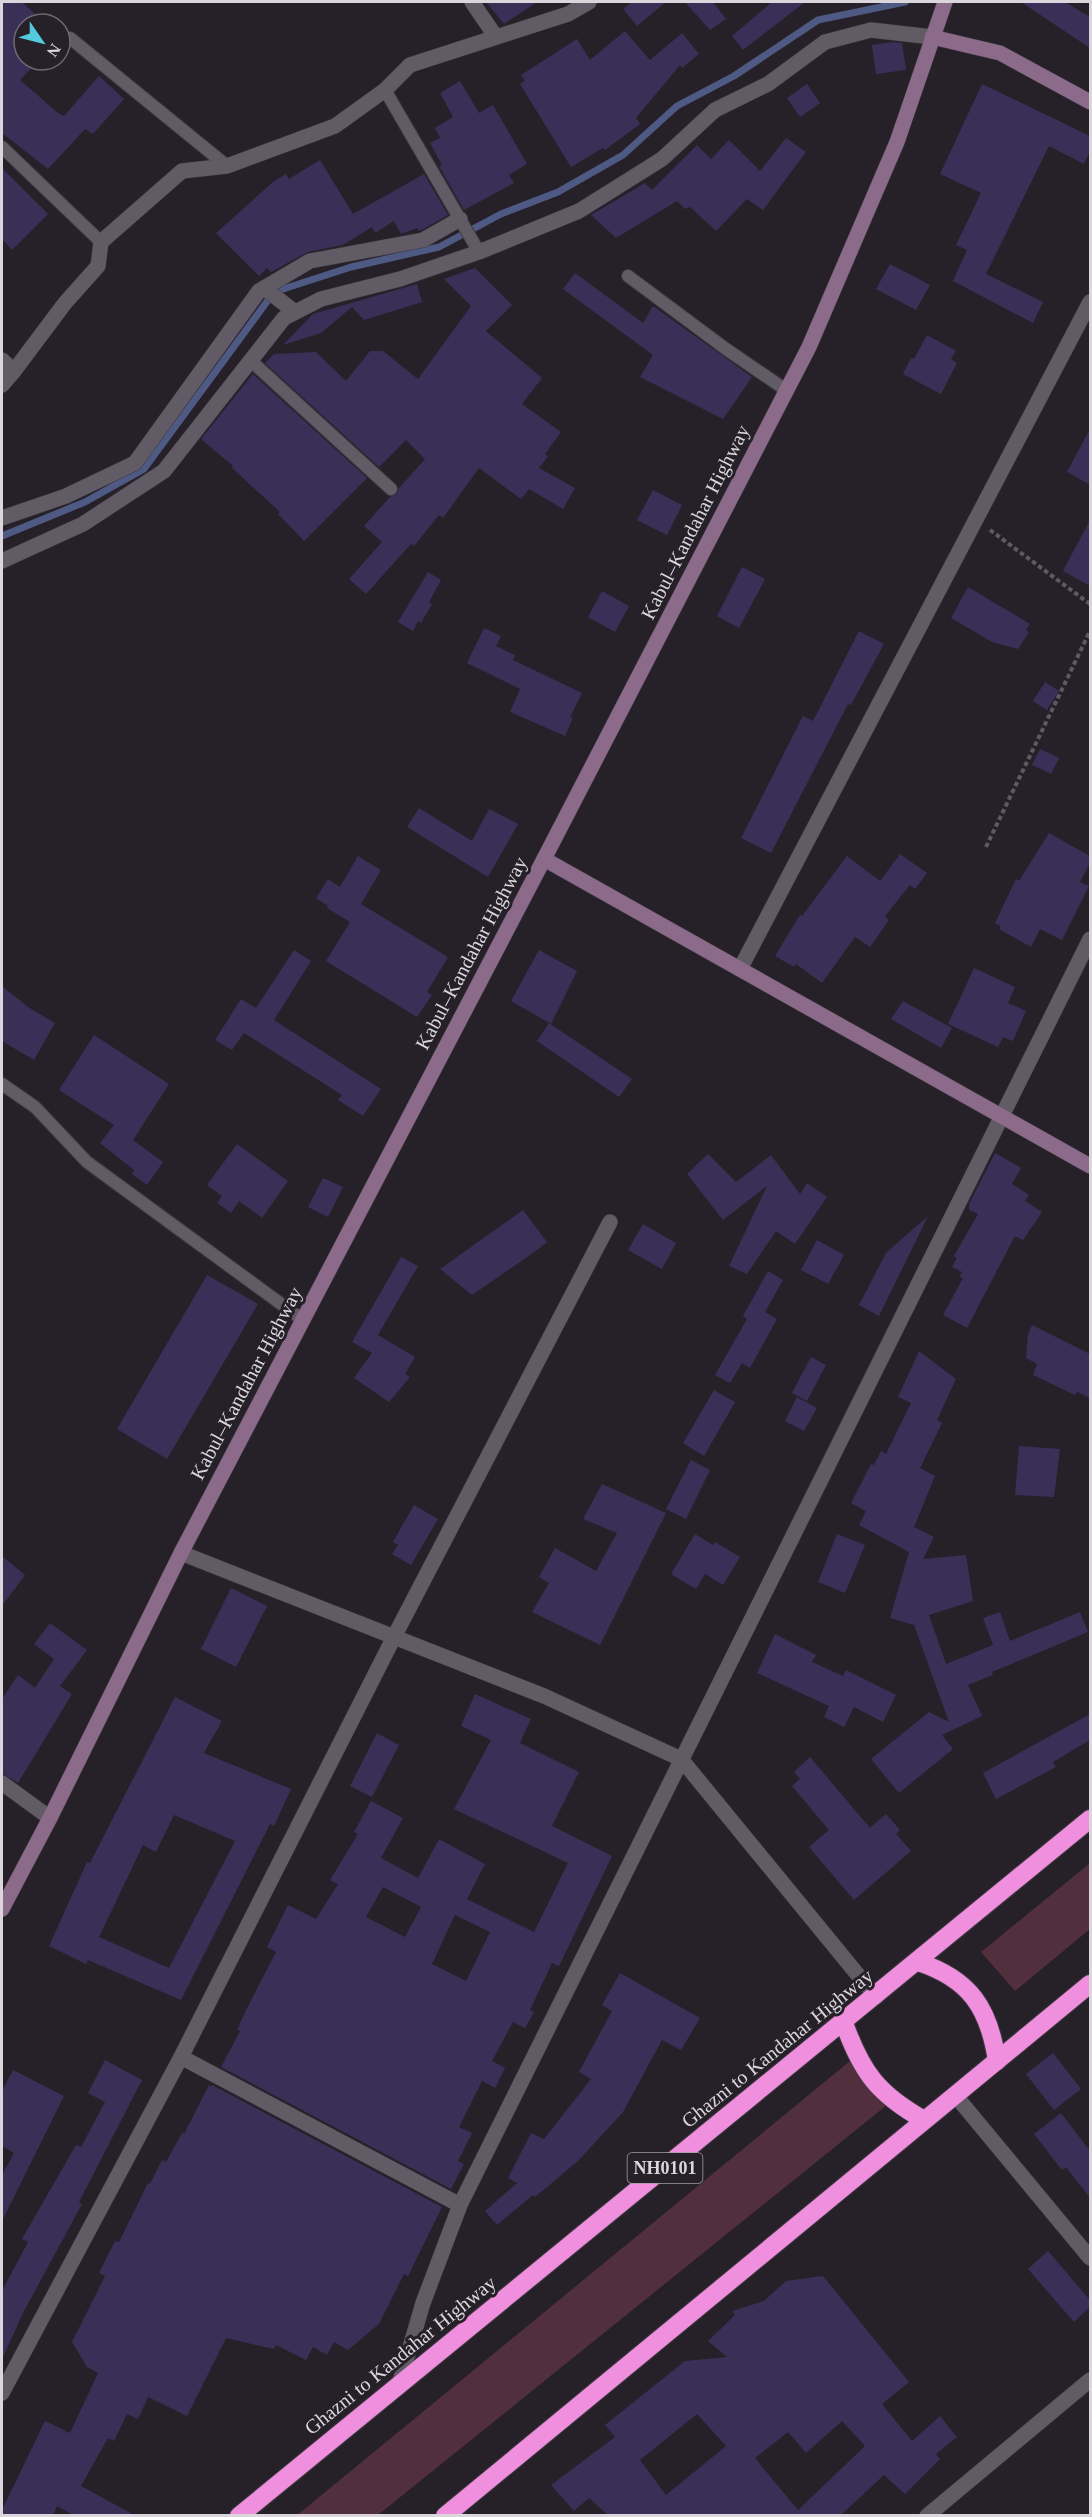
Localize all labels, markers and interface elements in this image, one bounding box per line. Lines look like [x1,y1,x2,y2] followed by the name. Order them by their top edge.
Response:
[12,12,72,72] north arrow
[43,41,64,60] text: N
[636,421,754,623] street label: Kabul–Kandahar Highway
[411,853,532,1054] street label: Kabul–Kandahar Highway
[186,1283,307,1484] street label: Kabul–Kandahar Highway
[677,1964,878,2133] street label: Ghazni to Kandahar Highway
[628,2153,702,2183] road number: NH0101
[300,2271,501,2440] street label: Ghazni to Kandahar Highway

